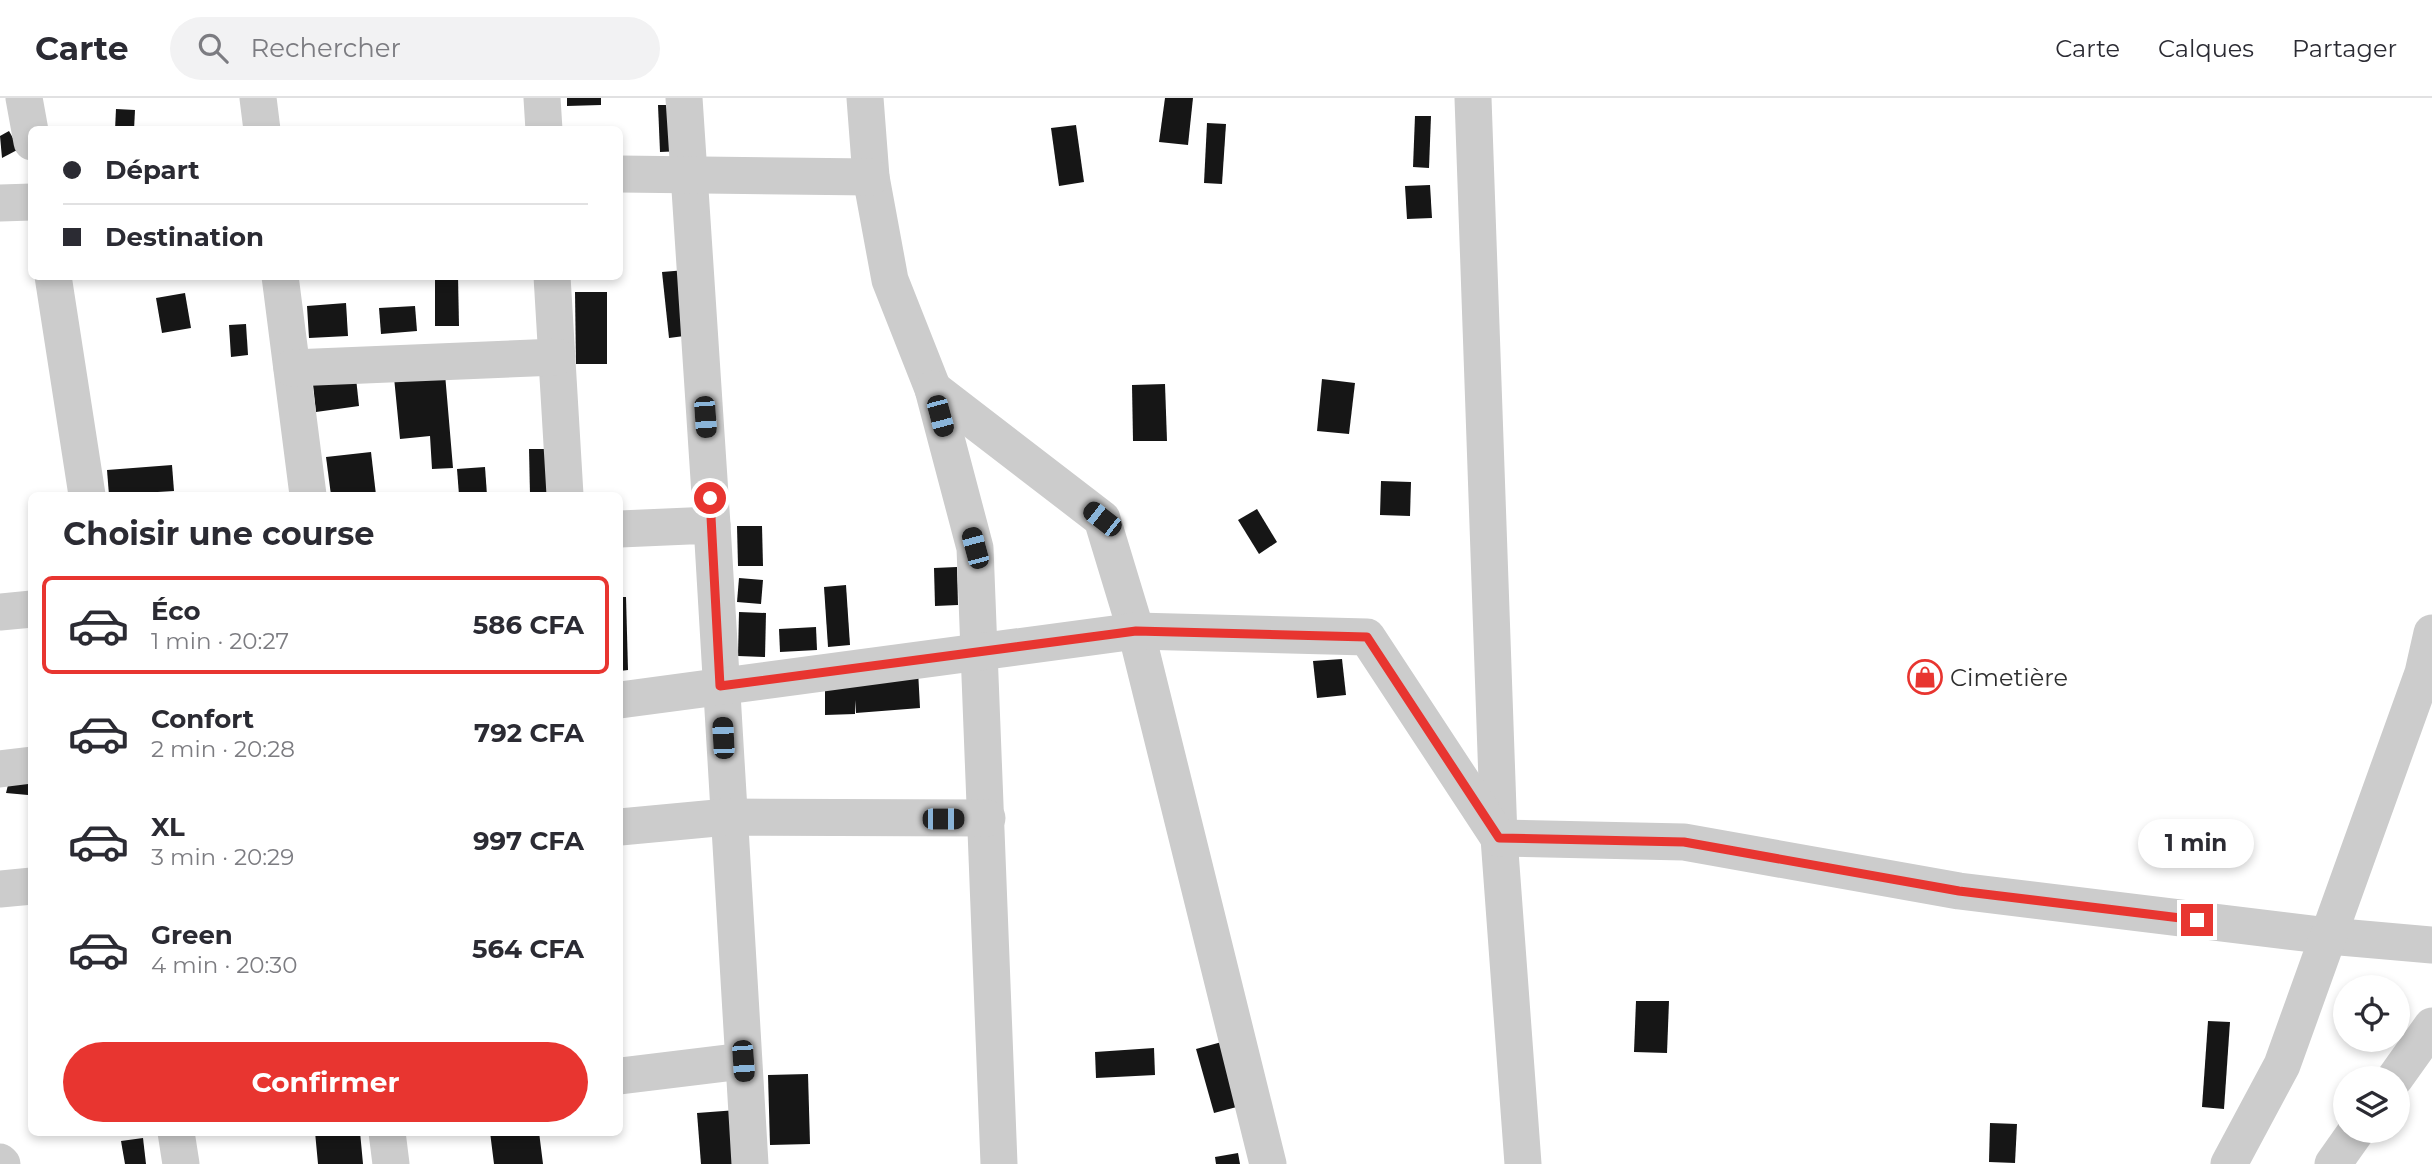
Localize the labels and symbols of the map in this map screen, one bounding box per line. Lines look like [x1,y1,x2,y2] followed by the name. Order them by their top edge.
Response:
[925,393,956,439] car
[694,395,717,439] car
[694,482,726,514] route start
[1079,498,1126,540] car
[960,525,991,571] car
[1906,658,1944,696] shop icon: Cimetière
[1950,663,2068,692] place label: Cimetière
[712,716,735,760] car
[923,809,965,830] car
[2139,818,2255,868] callout: 1 min
[2181,904,2213,936] route end
[732,1039,755,1083] car

